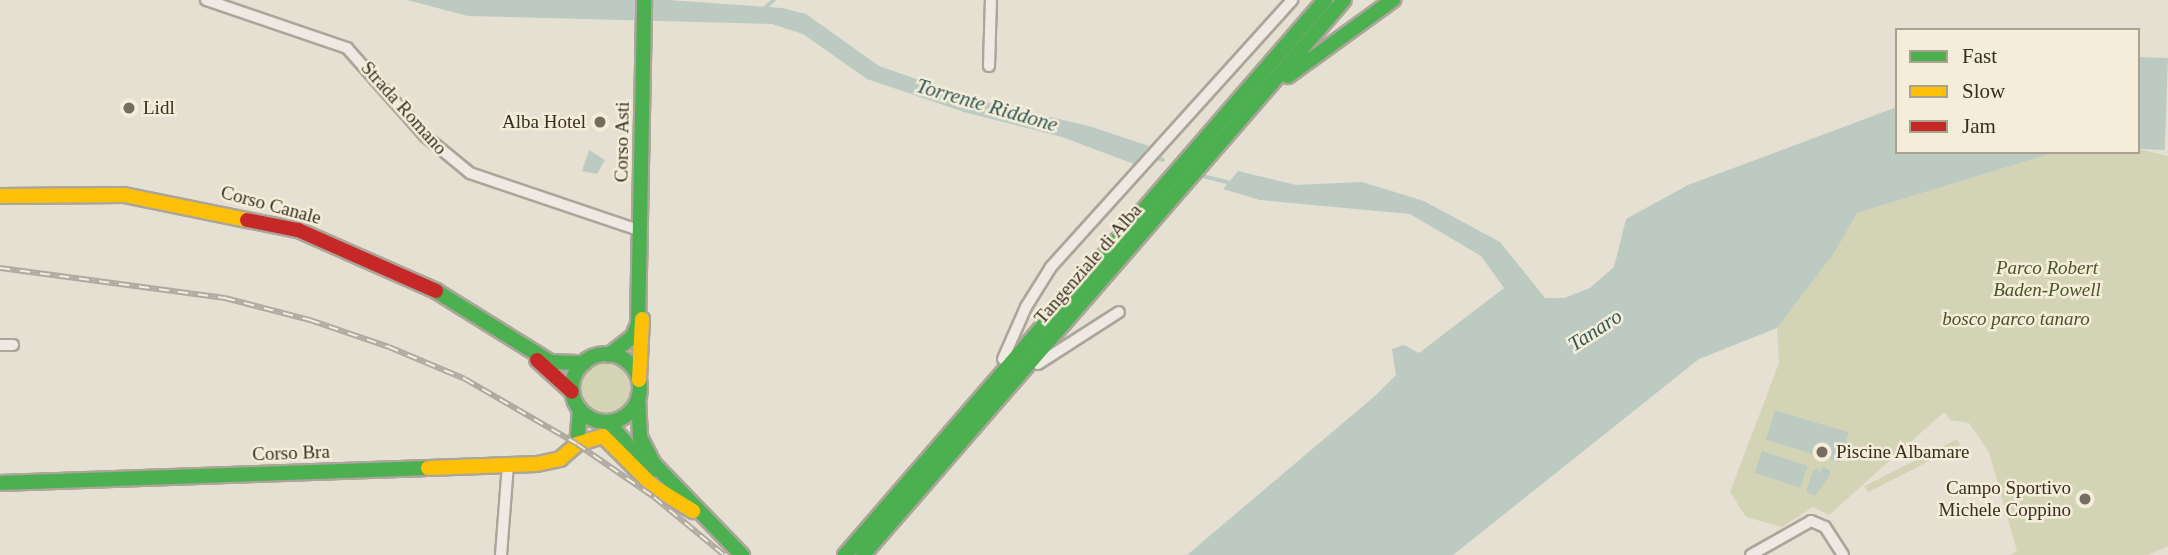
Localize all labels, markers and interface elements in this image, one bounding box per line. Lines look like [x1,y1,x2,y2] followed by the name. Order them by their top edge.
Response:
[1895,28,2140,154] legend
[1962,44,1997,68] text: Fast
[356,57,452,159] street label: Strada Romano
[913,73,1061,137] water label: Torrente Riddone
[1962,79,2005,103] text: Slow
[143,97,175,119] place label: Lidl
[121,100,137,116] marker: Lidl
[610,101,634,183] street label: Corso Asti
[502,111,586,133] place label: Alba Hotel
[592,114,608,130] marker: Alba Hotel
[1962,114,1996,138] text: Jam
[218,181,324,229] street label: Corso Canale
[1029,199,1147,329] street label: Tangenziale di Alba
[1993,257,2101,301] park label: Parco Robert Baden-Powell
[1563,303,1627,357] water label: Tanaro
[1942,308,2090,330] park label: bosco parco tanaro
[252,440,330,466] street label: Corso Bra
[1836,441,1971,463] place label: Piscine Albamare
[1814,444,1830,460] marker: Piscine Albamare
[1939,477,2071,521] place label: Campo Sportivo Michele Coppino
[2077,491,2093,507] marker: Campo Sportivo Michele Coppino

